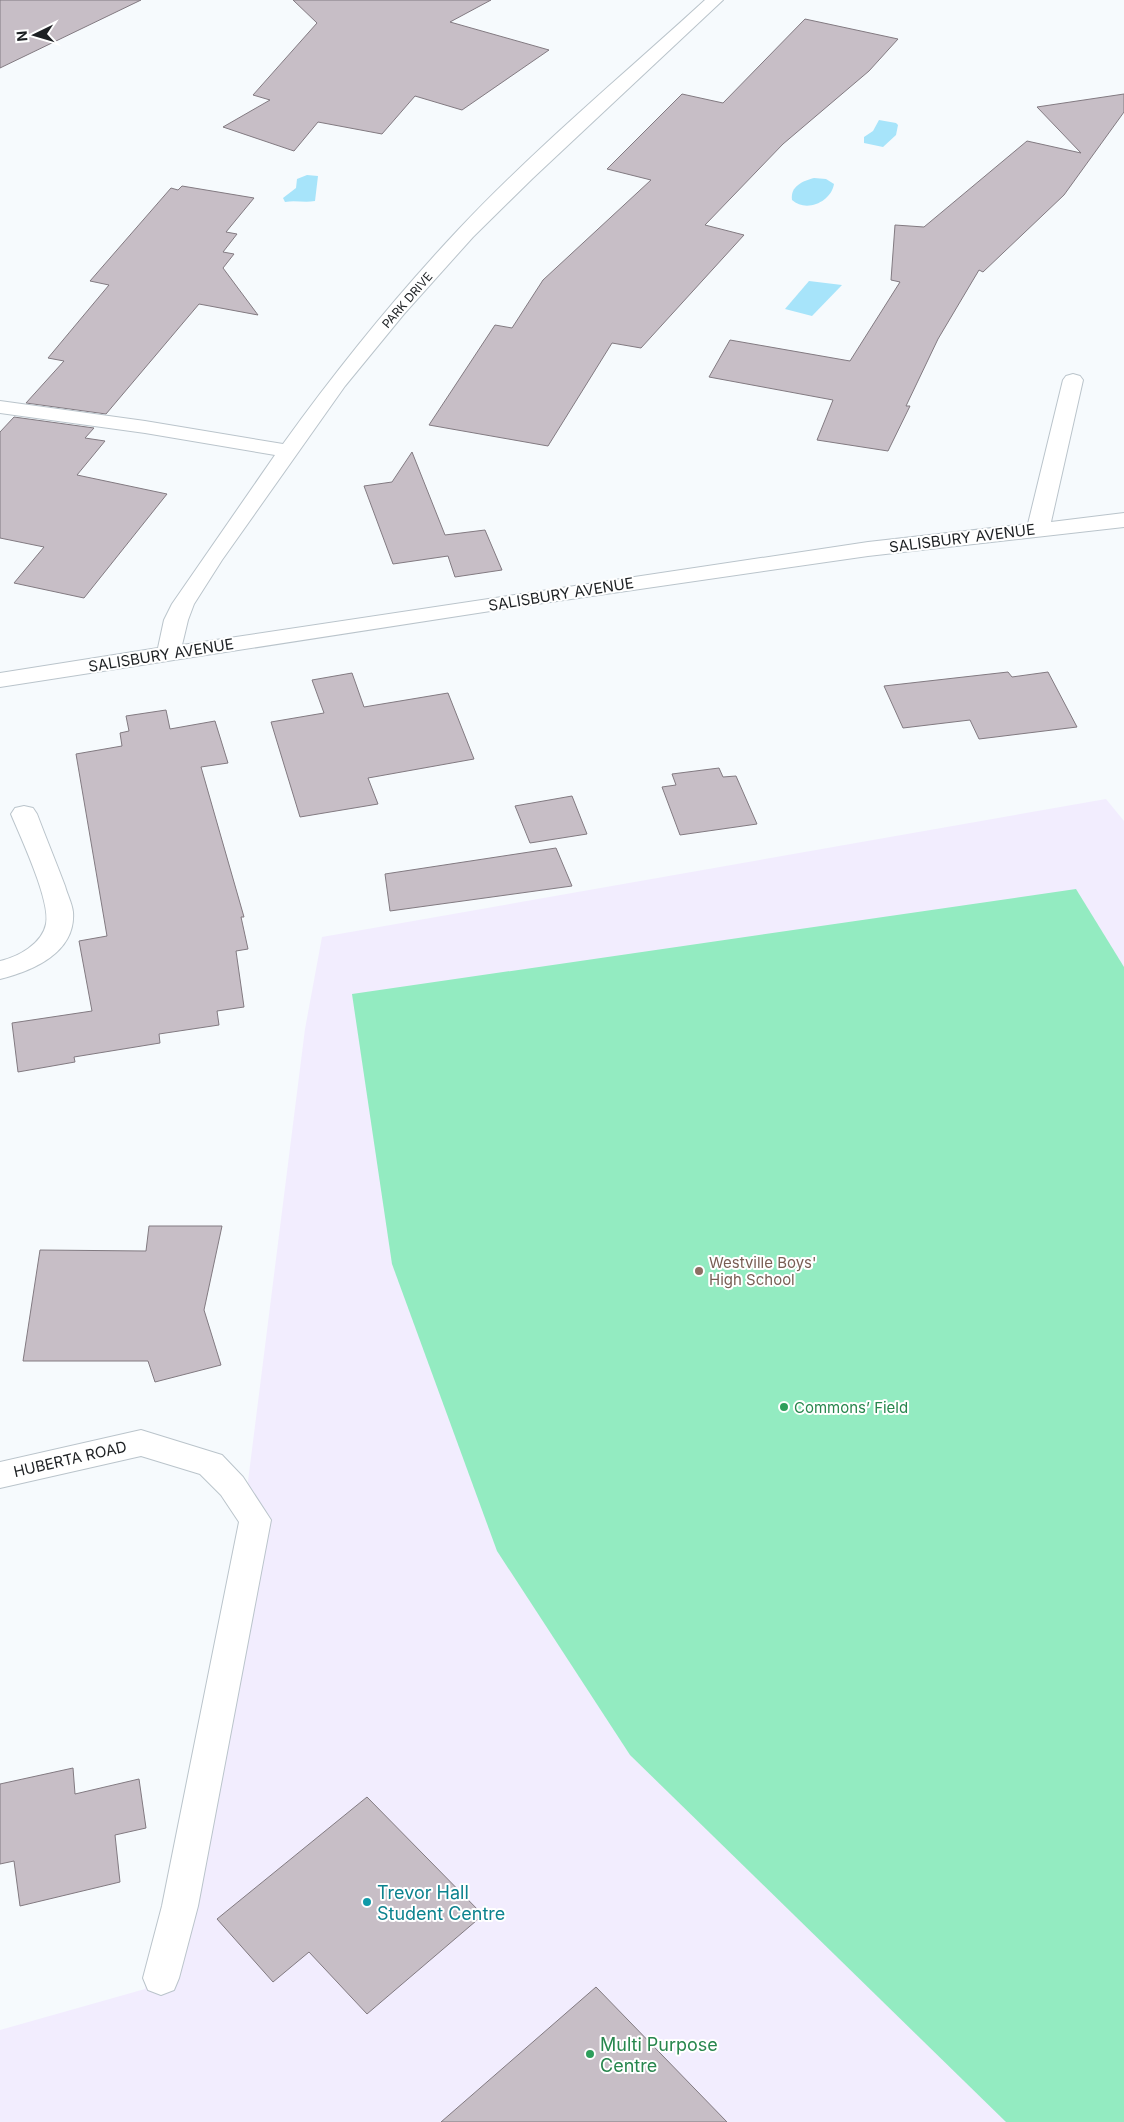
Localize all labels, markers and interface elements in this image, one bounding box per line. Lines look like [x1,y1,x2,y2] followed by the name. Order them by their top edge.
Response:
[10,10,60,60] north arrow
[13,30,30,42] text: N
[379,269,435,331] street label: PARK DRIVE
[888,520,1036,556] street label: SALISBURY AVENUE
[487,573,635,615] street label: SALISBURY AVENUE
[87,634,235,676] street label: SALISBURY AVENUE
[709,1253,817,1289] place label: Westville Boys' High School
[693,1265,705,1277] marker: Westville Boys' High School
[794,1398,908,1417] place label: Commons’ Field
[778,1401,790,1413] marker: Commons’ Field
[12,1437,128,1481] street label: HUBERTA ROAD
[377,1882,505,1924] place label: Trevor Hall Student Centre
[361,1896,373,1908] marker: Trevor Hall Student Centre
[600,2034,718,2076] place label: Multi Purpose Centre
[584,2048,596,2060] marker: Multi Purpose Centre

